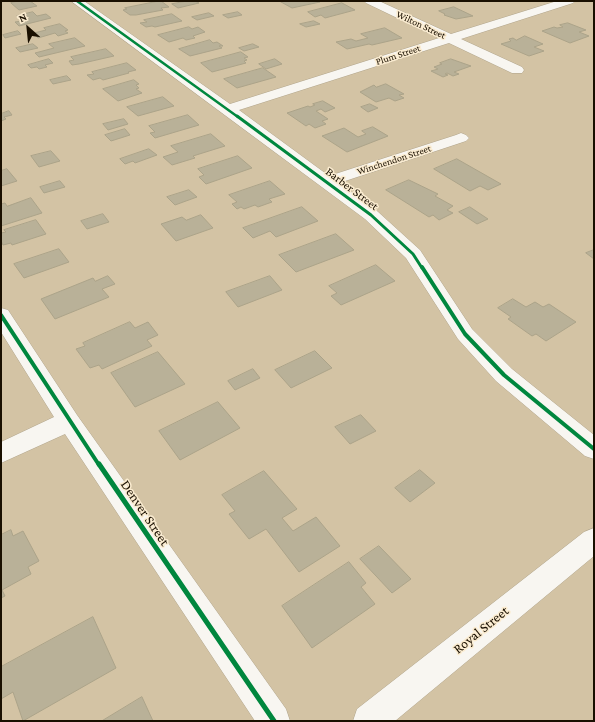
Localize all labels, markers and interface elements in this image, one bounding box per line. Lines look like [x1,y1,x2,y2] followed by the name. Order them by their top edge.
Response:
[8,8,48,48] north arrow
[394,8,448,42] street label: Wilton Street
[16,10,29,24] text: N
[374,42,422,68] street label: Plum Street
[355,142,433,178] street label: Winchendon Street
[323,164,381,214] street label: Barber Street
[117,477,173,549] street label: Denver Street
[450,603,512,657] street label: Royal Street

